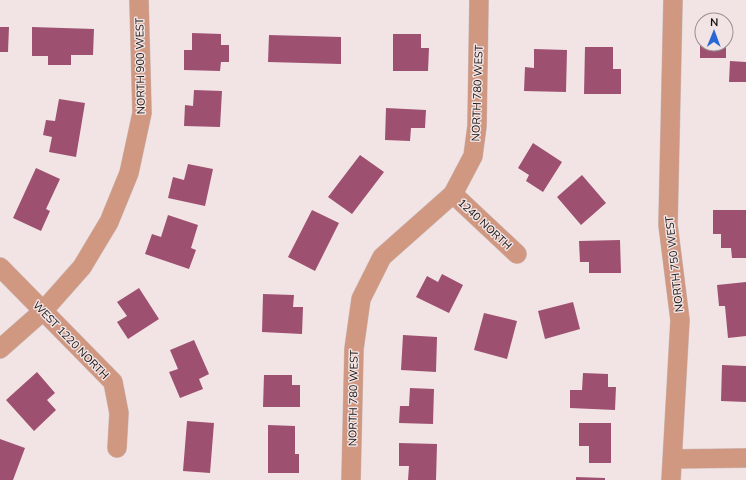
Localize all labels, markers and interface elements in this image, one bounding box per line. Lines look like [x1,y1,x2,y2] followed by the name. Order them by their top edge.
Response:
[694,12,734,52] north arrow
[710,15,718,29] text: N
[132,17,148,114] street label: NORTH 900 WEST
[468,44,486,142] street label: NORTH 780 WEST
[455,196,515,252] street label: 1240 NORTH
[662,215,686,313] street label: NORTH 750 WEST
[30,298,112,382] street label: WEST 1220 NORTH
[345,349,361,446] street label: NORTH 780 WEST

